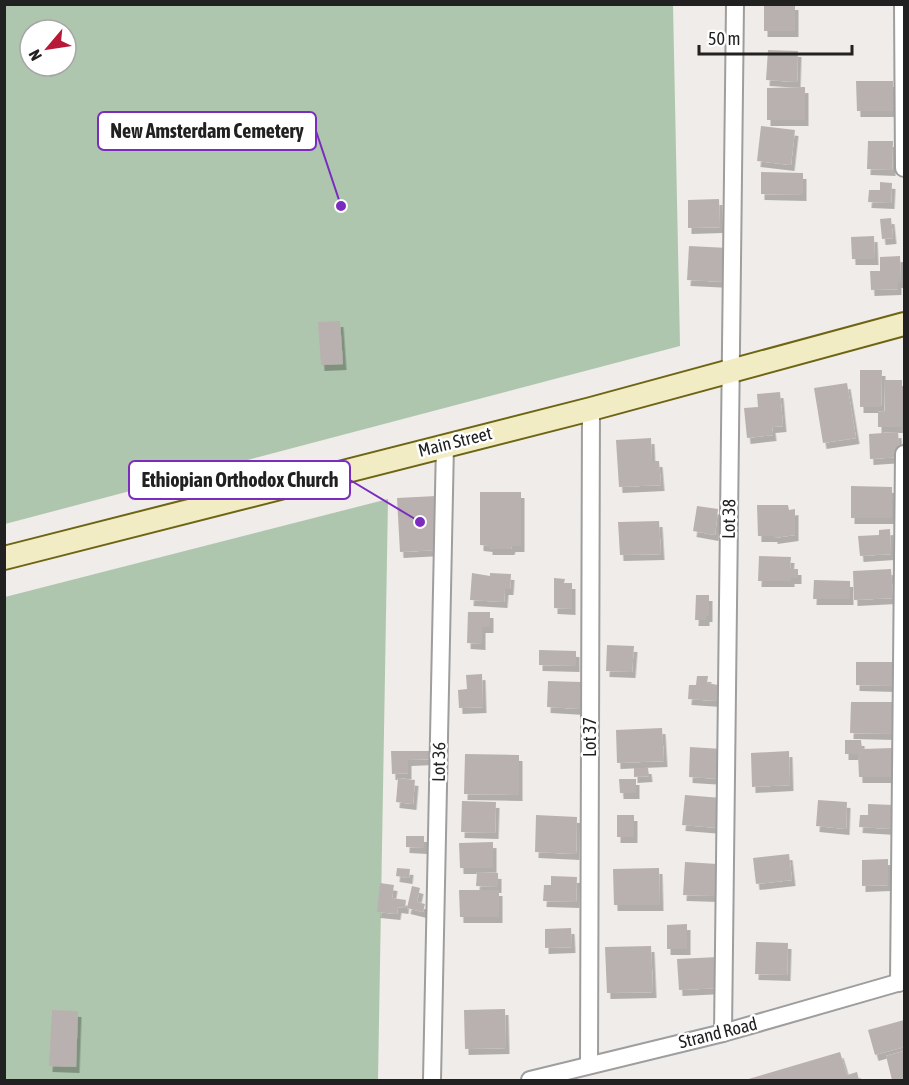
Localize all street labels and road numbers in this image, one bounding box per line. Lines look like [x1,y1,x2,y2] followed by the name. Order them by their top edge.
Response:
[416,422,494,461] street label: Main Street
[718,499,739,539] street label: Lot 38
[579,717,600,757] street label: Lot 37
[428,742,449,782] street label: Lot 36
[676,1013,759,1052] street label: Strand Road

